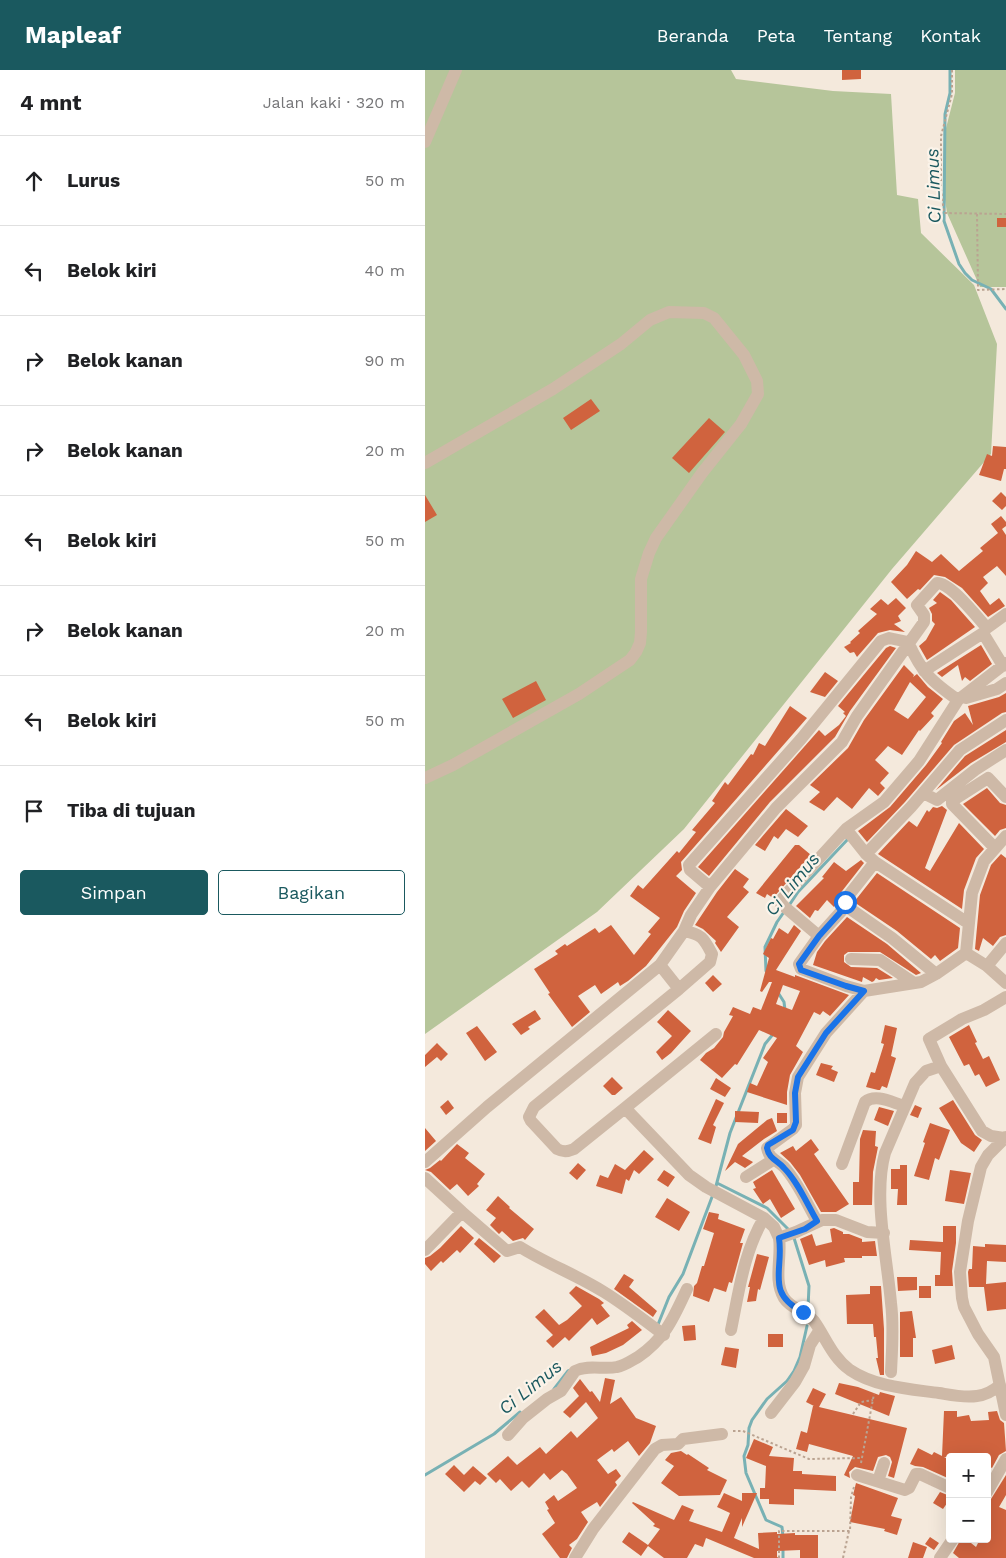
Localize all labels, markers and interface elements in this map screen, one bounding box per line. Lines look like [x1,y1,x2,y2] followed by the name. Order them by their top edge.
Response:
[25,21,121,49] text: Mapleaf
[657,25,729,46] text: Beranda
[757,25,795,46] text: Peta
[823,25,892,46] text: Tentang
[920,25,981,46] text: Kontak
[20,90,81,115] text: 4 mnt
[263,93,405,112] text: Jalan kaki · 320 m
[921,148,945,224] water label: Ci Limus
[20,167,48,195] icon: ahead
[67,169,120,192] text: Lurus
[365,171,405,190] text: 50 m
[20,257,48,285] icon: left
[67,259,157,282] text: Belok kiri
[365,261,405,280] text: 40 m
[20,347,48,375] icon: right
[67,349,183,372] text: Belok kanan
[364,351,405,370] text: 90 m
[20,437,48,465] icon: right
[67,439,183,462] text: Belok kanan
[365,441,405,460] text: 20 m
[20,527,48,555] icon: left
[67,529,157,552] text: Belok kiri
[365,531,405,550] text: 50 m
[20,617,48,645] icon: right
[67,619,183,642] text: Belok kanan
[365,621,405,640] text: 20 m
[20,707,48,735] icon: left
[67,709,157,732] text: Belok kiri
[365,711,405,730] text: 50 m
[20,797,48,825] icon: arrive
[67,799,196,822] text: Tiba di tujuan
[760,848,824,920] water label: Ci Limus
[20,870,208,915] button: Simpan
[218,870,405,915] button: Bagikan
[834,891,857,914] route start
[792,1301,815,1324] route end
[494,1355,566,1419] water label: Ci Limus
[946,1453,991,1543] map controls
[946,1453,991,1498] button: +
[946,1498,991,1543] button: −

